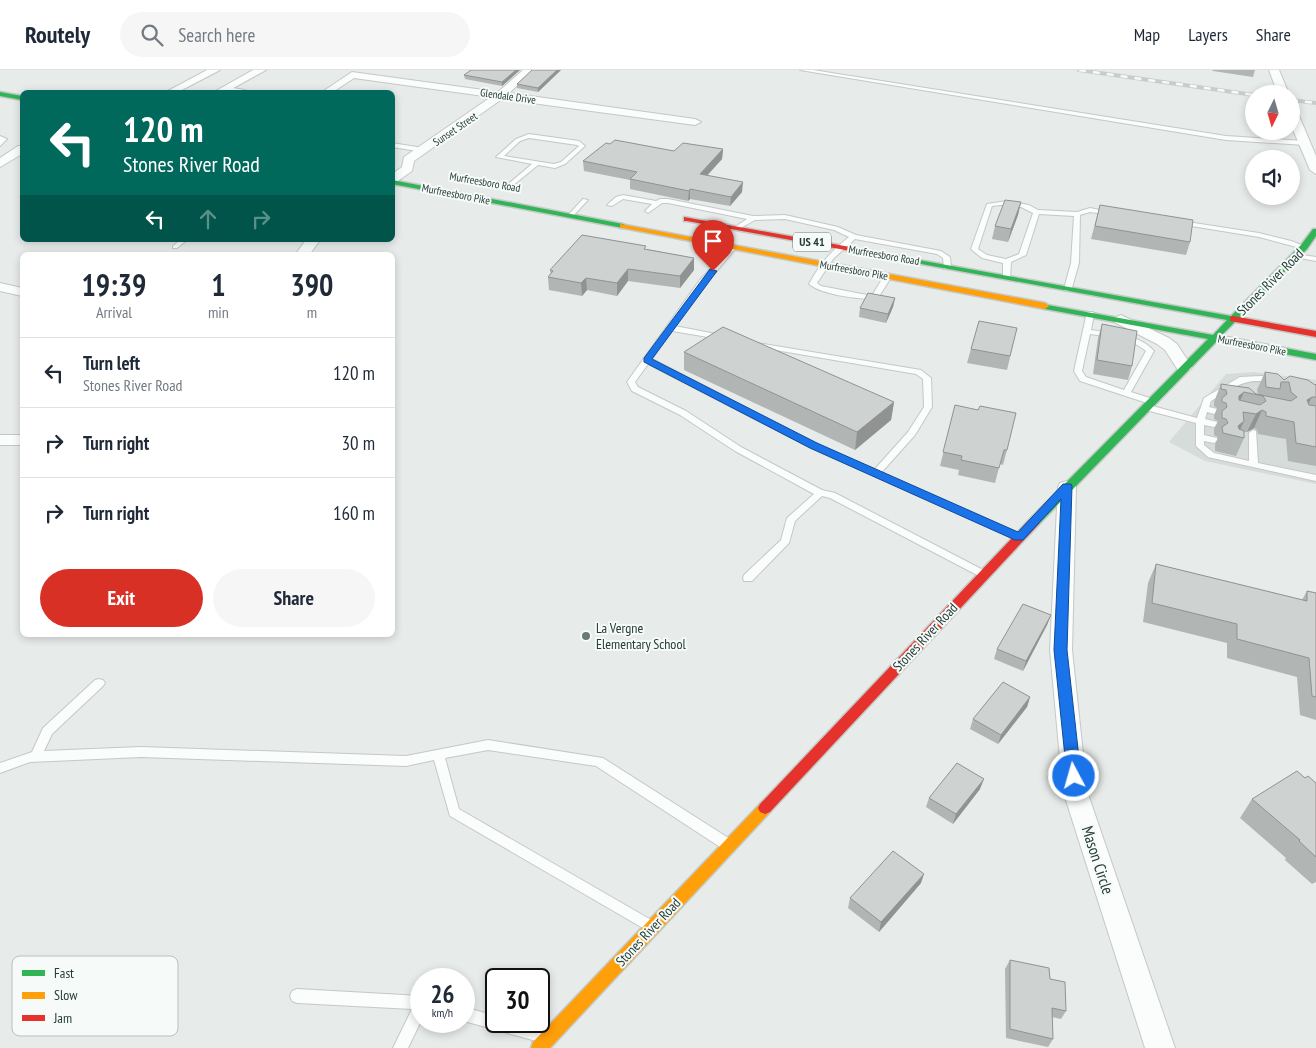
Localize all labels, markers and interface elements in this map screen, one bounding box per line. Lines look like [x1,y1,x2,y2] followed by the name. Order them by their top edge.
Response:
[120,12,470,57] search box
[25,19,90,50] text: Routely
[138,21,166,49] icon: search
[178,23,255,47] text: Search here
[1134,23,1160,46] text: Map
[1188,23,1228,46] text: Layers
[1256,23,1291,46] text: Share
[479,85,537,107] street label: Glendale Drive
[1245,85,1300,140] north arrow
[1245,85,1300,205] map controls
[123,106,204,152] text: 120 m
[430,109,480,149] street label: Sunset Street
[40,110,105,175] icon: left
[123,150,260,178] text: Stones River Road
[1245,150,1300,205] button: sound
[448,169,522,195] street label: Murfreesboro Road
[421,181,492,208] street label: Murfreesboro Pike
[141,205,169,233] icon: left
[194,205,222,233] icon: ahead
[247,205,275,233] icon: right
[692,220,734,271] pin
[699,227,727,255] icon: arrive
[793,232,831,252] road number: US 41
[847,242,921,268] street label: Murfreesboro Road
[1233,245,1307,319] street label: Stones River Road
[819,257,890,283] street label: Murfreesboro Pike
[82,265,146,304] text: 19:39
[211,265,226,304] text: 1
[290,265,333,304] text: 390
[96,302,132,322] text: Arrival
[208,302,229,322] text: min
[307,302,317,322] text: m
[1217,332,1288,359] street label: Murfreesboro Pike
[83,351,140,375] text: Turn left
[40,359,68,387] icon: left
[333,361,375,385] text: 120 m
[83,375,183,395] text: Stones River Road
[40,429,68,457] icon: right
[83,431,149,455] text: Turn right
[342,431,375,455] text: 30 m
[40,499,68,527] icon: right
[83,501,149,525] text: Turn right
[333,501,375,525] text: 160 m
[40,569,203,627] button: Exit
[213,569,375,627] button: Share
[889,599,961,675] street label: Stones River Road
[596,619,686,653] place label: La Vergne Elementary School
[580,630,592,642] marker: La Vergne Elementary School
[1047,749,1099,801] position arrow
[1078,823,1118,897] street label: Mason Circle
[612,894,684,970] street label: Stones River Road
[12,956,178,1036] legend
[54,964,74,982] text: Fast
[485,968,550,1033] speed limit sign: 30
[431,978,454,1010] text: 26
[54,986,78,1004] text: Slow
[432,1005,453,1020] text: km/h
[53,1009,72,1027] text: Jam

